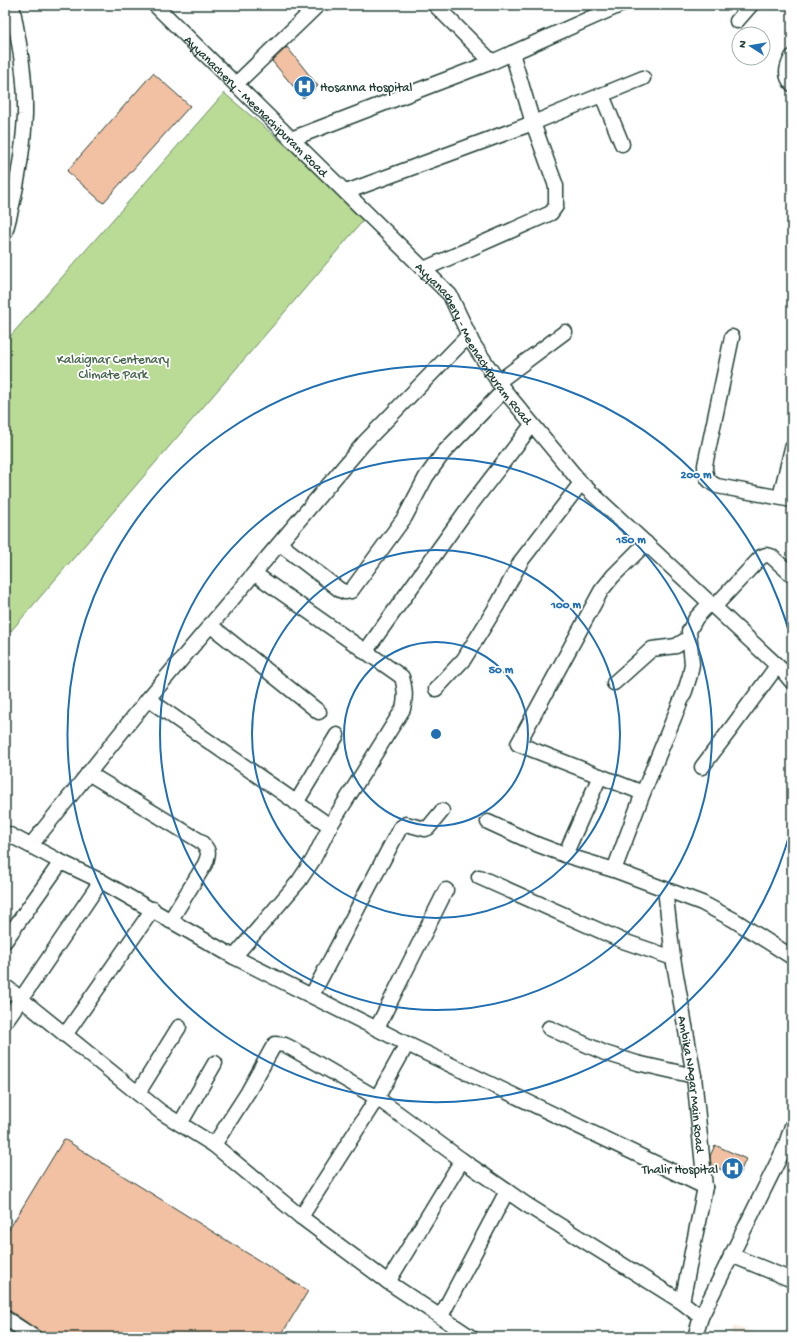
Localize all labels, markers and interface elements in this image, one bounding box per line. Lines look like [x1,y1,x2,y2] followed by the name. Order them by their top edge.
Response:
[731,26,771,66] north arrow
[180,33,331,182] street label: Ayyanachery - Meenachipuram Road
[737,40,750,49] text: N
[291,73,317,99] hospital icon: Hosanna Hospital
[320,81,413,96] place label: Hosanna Hospital
[411,260,535,429] street label: Ayyanachery - Meenachipuram Road
[57,353,170,383] park label: Kalaignar Centenary Climate Park
[681,469,712,483] text: 200 m
[615,534,646,548] text: 150 m
[550,599,581,613] text: 100 m
[489,664,514,678] text: 50 m
[429,727,443,741] centre of rings
[673,1015,707,1155] street label: Ambika NAgar Main Road
[720,1155,746,1181] hospital icon: Thalir Hospital
[641,1163,718,1178] place label: Thalir Hospital

